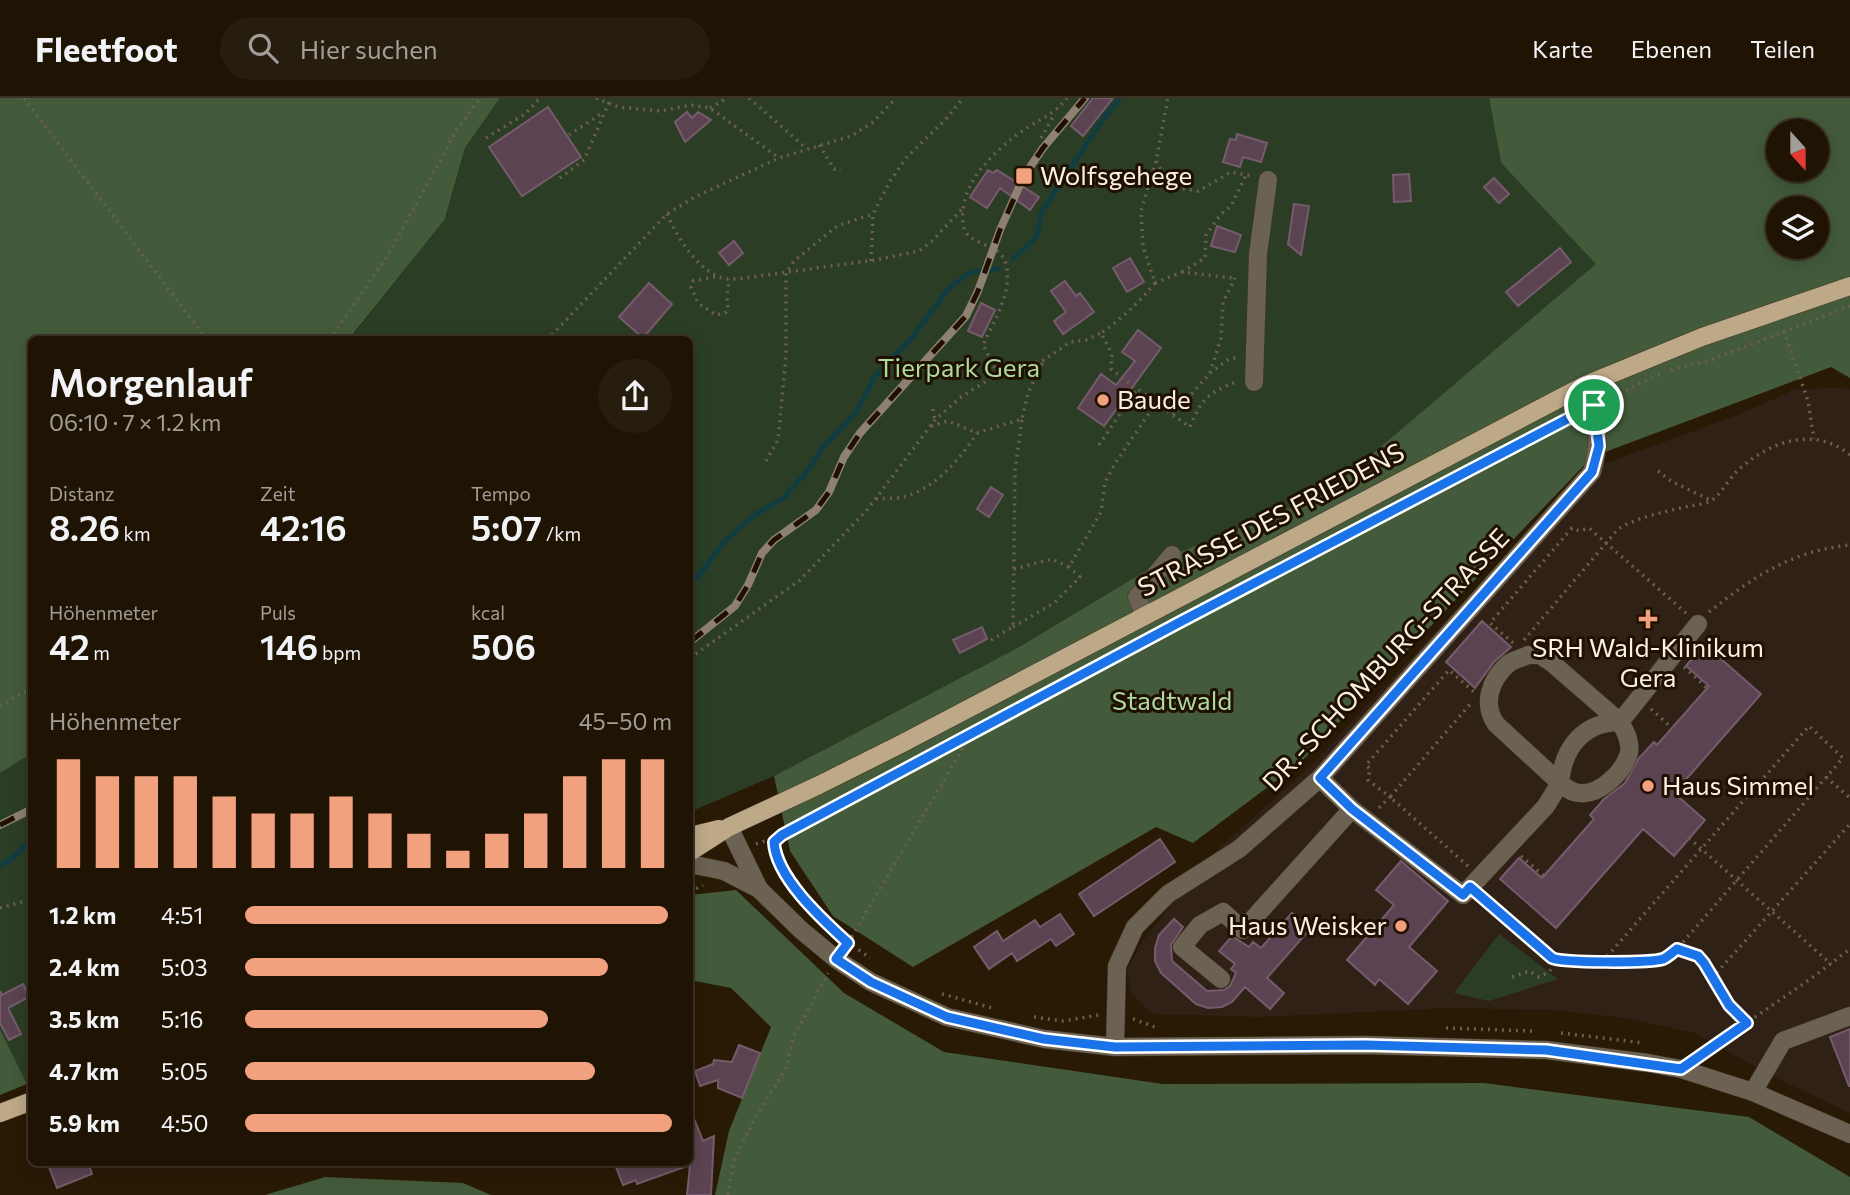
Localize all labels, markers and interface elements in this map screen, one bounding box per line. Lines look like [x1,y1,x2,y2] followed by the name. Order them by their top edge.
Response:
[220,17,710,80] search box
[35,28,178,69] text: Fleetfoot
[244,29,282,67] icon: search
[300,33,438,64] text: Hier suchen
[1532,34,1593,63] text: Karte
[1631,34,1712,63] text: Ebenen
[1750,34,1815,63] text: Teilen
[1766,119,1829,182] north arrow
[1766,119,1829,259] map controls
[1040,159,1192,190] place label: Wolfsgehege
[1014,166,1034,186] marker: Wolfsgehege
[1766,196,1829,259] button: layers
[878,351,1040,382] park label: Tierpark Gera
[49,358,253,405] text: Morgenlauf
[598,359,672,433] button: share
[1564,375,1624,435] pin
[1117,383,1191,414] place label: Baude
[1575,386,1613,424] icon: arrive
[1095,392,1111,408] marker: Baude
[49,408,221,436] text: 06:10 · 7 × 1.2 km
[1132,435,1409,602] street label: STRASSE DES FRIEDENS
[49,482,115,505] text: Distanz
[260,482,295,505] text: Zeit
[471,482,531,505] text: Tempo
[49,505,120,548] text: 8.26
[260,505,347,548] text: 42:16
[471,505,542,548] text: 5:07
[1255,521,1515,797] street label: DR.-SCHOMBURG-STRASSE
[120,522,150,545] text: km
[542,522,581,545] text: /km
[49,601,158,624] text: Höhenmeter
[260,601,296,624] text: Puls
[471,601,505,624] text: kcal
[1638,609,1658,629] marker: SRH Wald-Klinikum Gera
[49,624,90,667] text: 42
[260,624,318,667] text: 146
[471,624,536,667] text: 506
[1532,631,1764,692] place label: SRH Wald-Klinikum Gera
[90,641,110,664] text: m
[318,641,361,664] text: bpm
[1112,684,1232,715] park label: Stadtwald
[49,707,181,735] text: Höhenmeter
[579,707,672,735] text: 45–50 m
[1662,769,1814,800] place label: Haus Simmel
[1640,778,1656,794] marker: Haus Simmel
[49,901,116,929] text: 1.2 km
[161,901,203,929] text: 4:51
[1228,909,1387,940] place label: Haus Weisker
[1393,918,1409,934] marker: Haus Weisker
[49,953,120,981] text: 2.4 km
[161,953,208,981] text: 5:03
[49,1005,119,1033] text: 3.5 km
[161,1005,203,1033] text: 5:16
[49,1057,119,1085] text: 4.7 km
[161,1057,208,1085] text: 5:05
[49,1109,120,1137] text: 5.9 km
[161,1109,208,1137] text: 4:50

